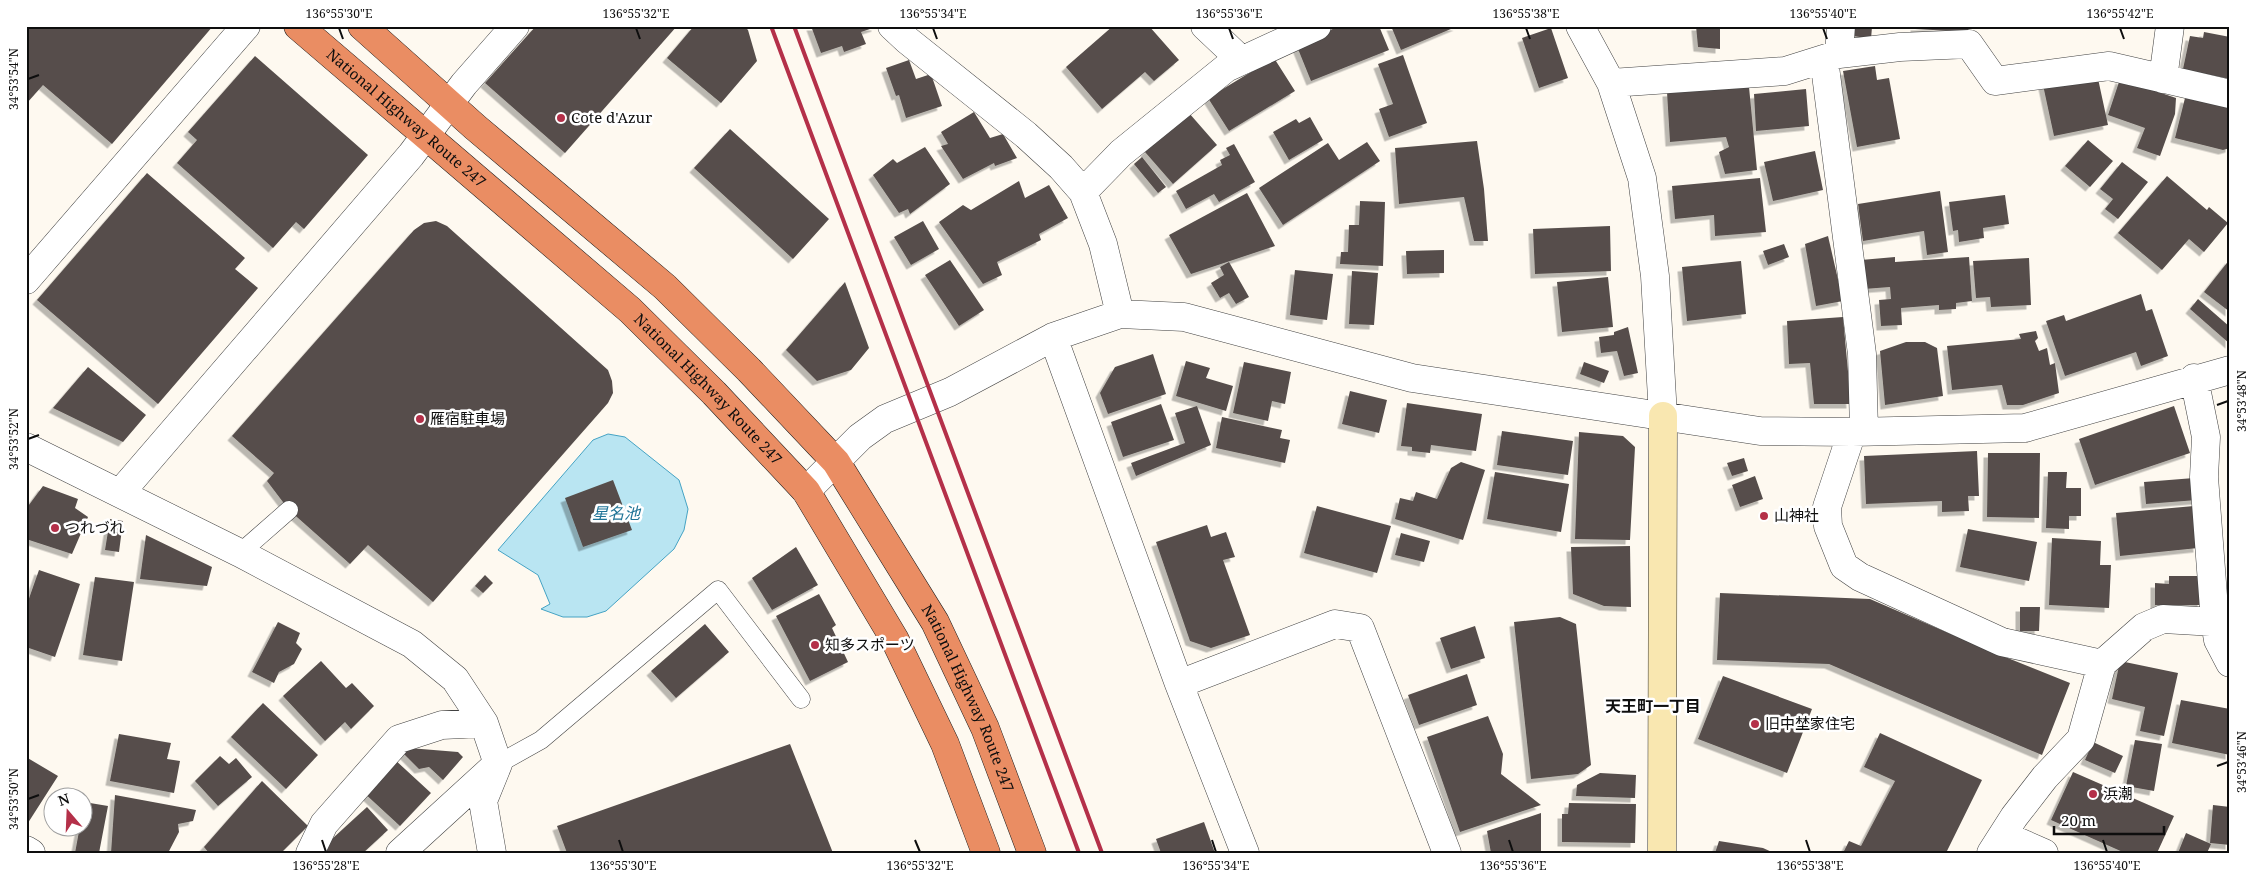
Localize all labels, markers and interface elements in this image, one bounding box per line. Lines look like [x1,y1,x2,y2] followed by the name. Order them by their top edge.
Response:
[306,5,372,22] text: 136°55'30"E
[603,5,669,22] text: 136°55'32"E
[900,5,966,22] text: 136°55'34"E
[1196,5,1262,22] text: 136°55'36"E
[1493,5,1559,22] text: 136°55'38"E
[1790,5,1856,22] text: 136°55'40"E
[2087,5,2153,22] text: 136°55'42"E
[323,44,490,191] street label: National Highway Route 247
[5,48,22,110] text: 34°53'54"N
[571,107,652,127] place label: Cote d'Azur
[555,112,567,124] marker: Cote d'Azur
[630,309,787,468] street label: National Highway Route 247
[2233,370,2250,432] text: 34°53'48"N
[5,408,22,470] text: 34°53'52"N
[430,408,505,428] place label: 雁宿駐車場
[414,413,426,425] marker: 雁宿駐車場
[592,502,642,524] water label: 星名池
[1774,505,1819,525] place label: 山神社
[1758,510,1770,522] marker: 山神社
[65,517,125,537] place label: つれづれ
[49,522,61,534] marker: つれづれ
[918,600,1019,795] street label: National Highway Route 247
[825,634,915,654] place label: 知多スポーツ
[809,639,821,651] marker: 知多スポーツ
[1605,695,1701,717] district label: 天王町一丁目
[1765,713,1855,733] place label: 旧中埜家住宅
[1749,718,1761,730] marker: 旧中埜家住宅
[2233,731,2250,793] text: 34°53'46"N
[5,768,22,830] text: 34°53'50"N
[2103,783,2133,803] place label: 浜潮
[42,786,92,836] north arrow
[55,788,72,810] text: N
[2087,788,2099,800] marker: 浜潮
[2054,804,2164,836] scale bar
[2061,810,2096,830] text: 20 m
[293,857,359,874] text: 136°55'28"E
[590,857,656,874] text: 136°55'30"E
[887,857,953,874] text: 136°55'32"E
[1183,857,1249,874] text: 136°55'34"E
[1480,857,1546,874] text: 136°55'36"E
[1777,857,1843,874] text: 136°55'38"E
[2074,857,2140,874] text: 136°55'40"E

